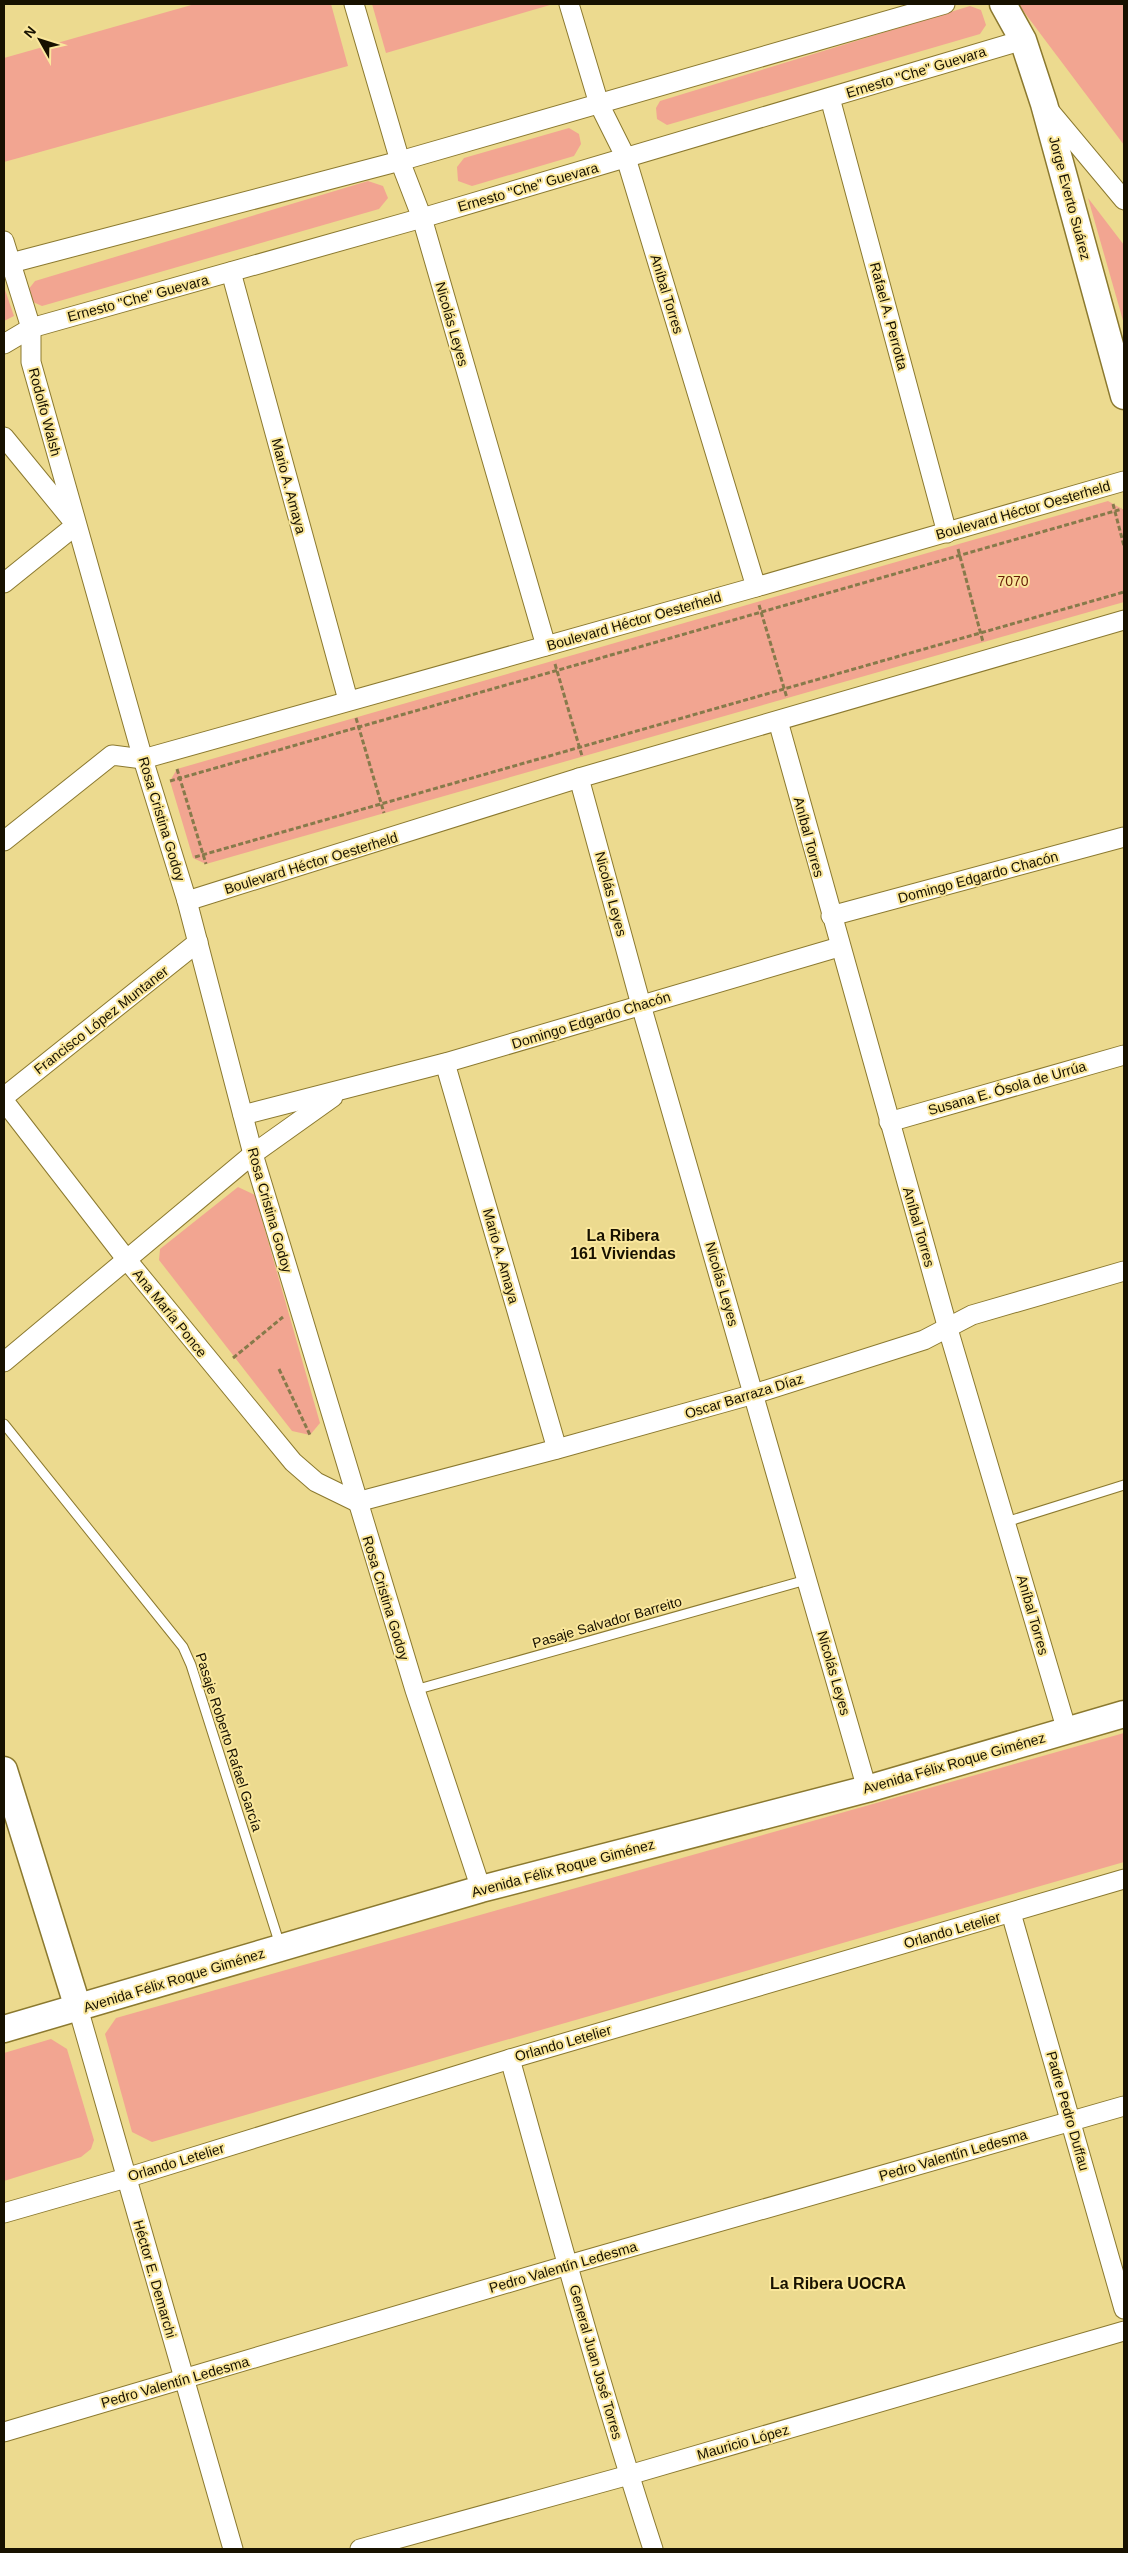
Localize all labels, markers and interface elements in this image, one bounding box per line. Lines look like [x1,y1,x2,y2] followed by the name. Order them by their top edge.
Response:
[15,15,65,65] north arrow
[20,23,39,41] text: N
[844,43,988,101] street label: Ernesto "Che" Guevara
[1046,134,1094,262] street label: Jorge Everto Suárez
[456,159,600,215] street label: Ernesto "Che" Guevara
[647,252,687,336] street label: Aníbal Torres
[867,261,911,372] street label: Rafael A. Perrotta
[66,271,210,325] street label: Ernesto "Che" Guevara
[432,280,472,368] street label: Nicolás Leyes
[26,366,64,458] street label: Rodolfo Walsh
[269,437,309,536] street label: Mario A. Amaya
[934,477,1112,543] street label: Boulevard Héctor Oesterheld
[997,573,1029,589] park label: 7070
[545,588,723,654] street label: Boulevard Héctor Oesterheld
[135,755,189,883] street label: Rosa Cristina Godoy
[791,795,827,879] street label: Aníbal Torres
[222,829,400,897] street label: Boulevard Héctor Oesterheld
[896,848,1060,906] street label: Domingo Edgardo Chacón
[592,850,630,938] street label: Nicolás Leyes
[31,962,171,1077] street label: Francisco López Muntaner
[510,988,672,1052] street label: Domingo Edgardo Chacón
[926,1058,1088,1118] street label: Susana E. Ósola de Urrúa
[245,1146,295,1274] street label: Rosa Cristina Godoy
[900,1185,938,1269] street label: Aníbal Torres
[480,1207,522,1306] street label: Mario A. Amaya
[570,1227,676,1262] district label: La Ribera 161 Viviendas
[702,1240,742,1328] street label: Nicolás Leyes
[130,1266,210,1360] street label: Ana María Ponce
[683,1370,805,1422] street label: Oscar Barraza Díaz
[359,1534,413,1662] street label: Rosa Cristina Godoy
[1014,1573,1052,1657] street label: Aníbal Torres
[530,1593,684,1651] street label: Pasaje Salvador Barreito
[814,1629,854,1717] street label: Nicolás Leyes
[193,1651,266,1833] street label: Pasaje Roberto Rafael García
[861,1729,1047,1797] street label: Avenida Félix Roque Giménez
[470,1836,656,1900] street label: Avenida Félix Roque Giménez
[902,1908,1002,1951] street label: Orlando Letelier
[81,1945,267,2015] street label: Avenida Félix Roque Giménez
[513,2021,613,2064] street label: Orlando Letelier
[1043,2049,1093,2173] street label: Padre Pedro Duffau
[877,2126,1029,2184] street label: Pedro Valentín Ledesma
[126,2140,226,2184] street label: Orlando Letelier
[130,2218,180,2340] street label: Héctor E. Demarchi
[487,2238,639,2296] street label: Pedro Valentín Ledesma
[770,2275,906,2292] district label: La Ribera UOCRA
[566,2283,626,2441] street label: General Juan José Torres
[99,2353,251,2411] street label: Pedro Valentín Ledesma
[695,2421,791,2463] street label: Mauricio López

